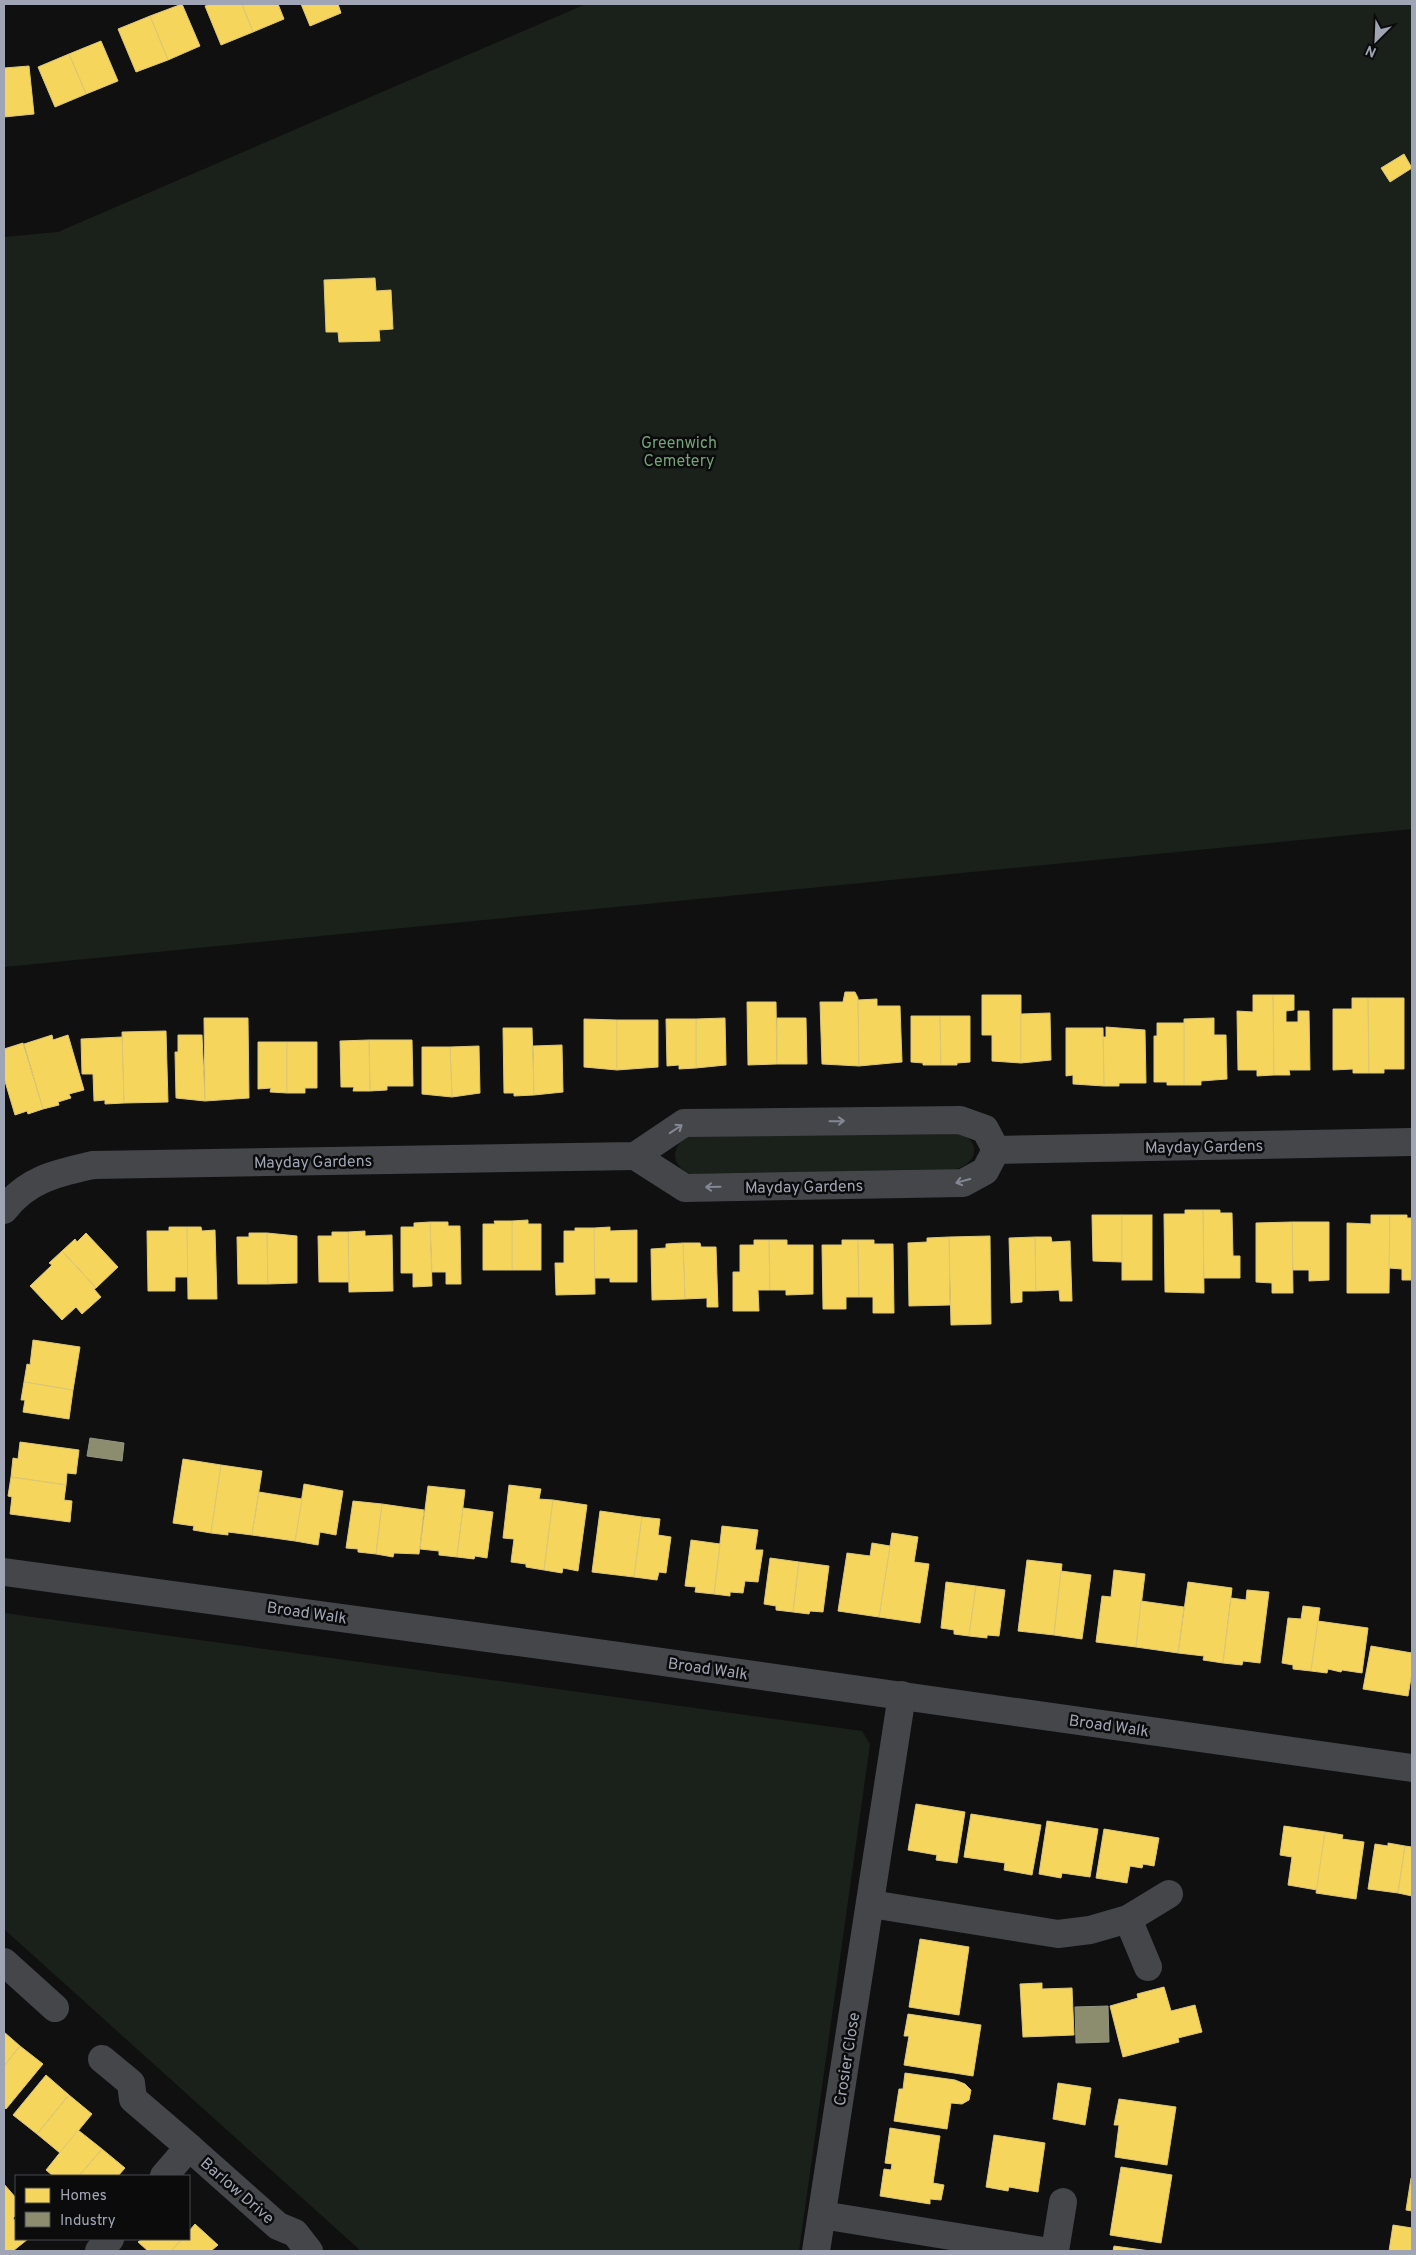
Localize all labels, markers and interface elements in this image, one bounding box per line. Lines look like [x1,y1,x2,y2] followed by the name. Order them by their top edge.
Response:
[1351,15,1401,65] north arrow
[1363,41,1379,60] text: N
[641,434,717,472] park label: Greenwich Cemetery
[828,1116,845,1126] one-way arrow
[669,1124,683,1134] one-way arrow
[1145,1137,1263,1159] street label: Mayday Gardens
[254,1152,372,1174] street label: Mayday Gardens
[745,1177,863,1199] street label: Mayday Gardens
[955,1177,971,1186] one-way arrow
[705,1182,722,1192] one-way arrow
[265,1598,348,1630] street label: Broad Walk
[666,1654,749,1686] street label: Broad Walk
[1067,1711,1150,1743] street label: Broad Walk
[831,2011,865,2108] street label: Crosier Close
[196,2154,278,2229] street label: Barlow Drive
[15,2175,190,2240] legend
[60,2187,107,2206] text: Homes
[60,2212,116,2231] text: Industry

